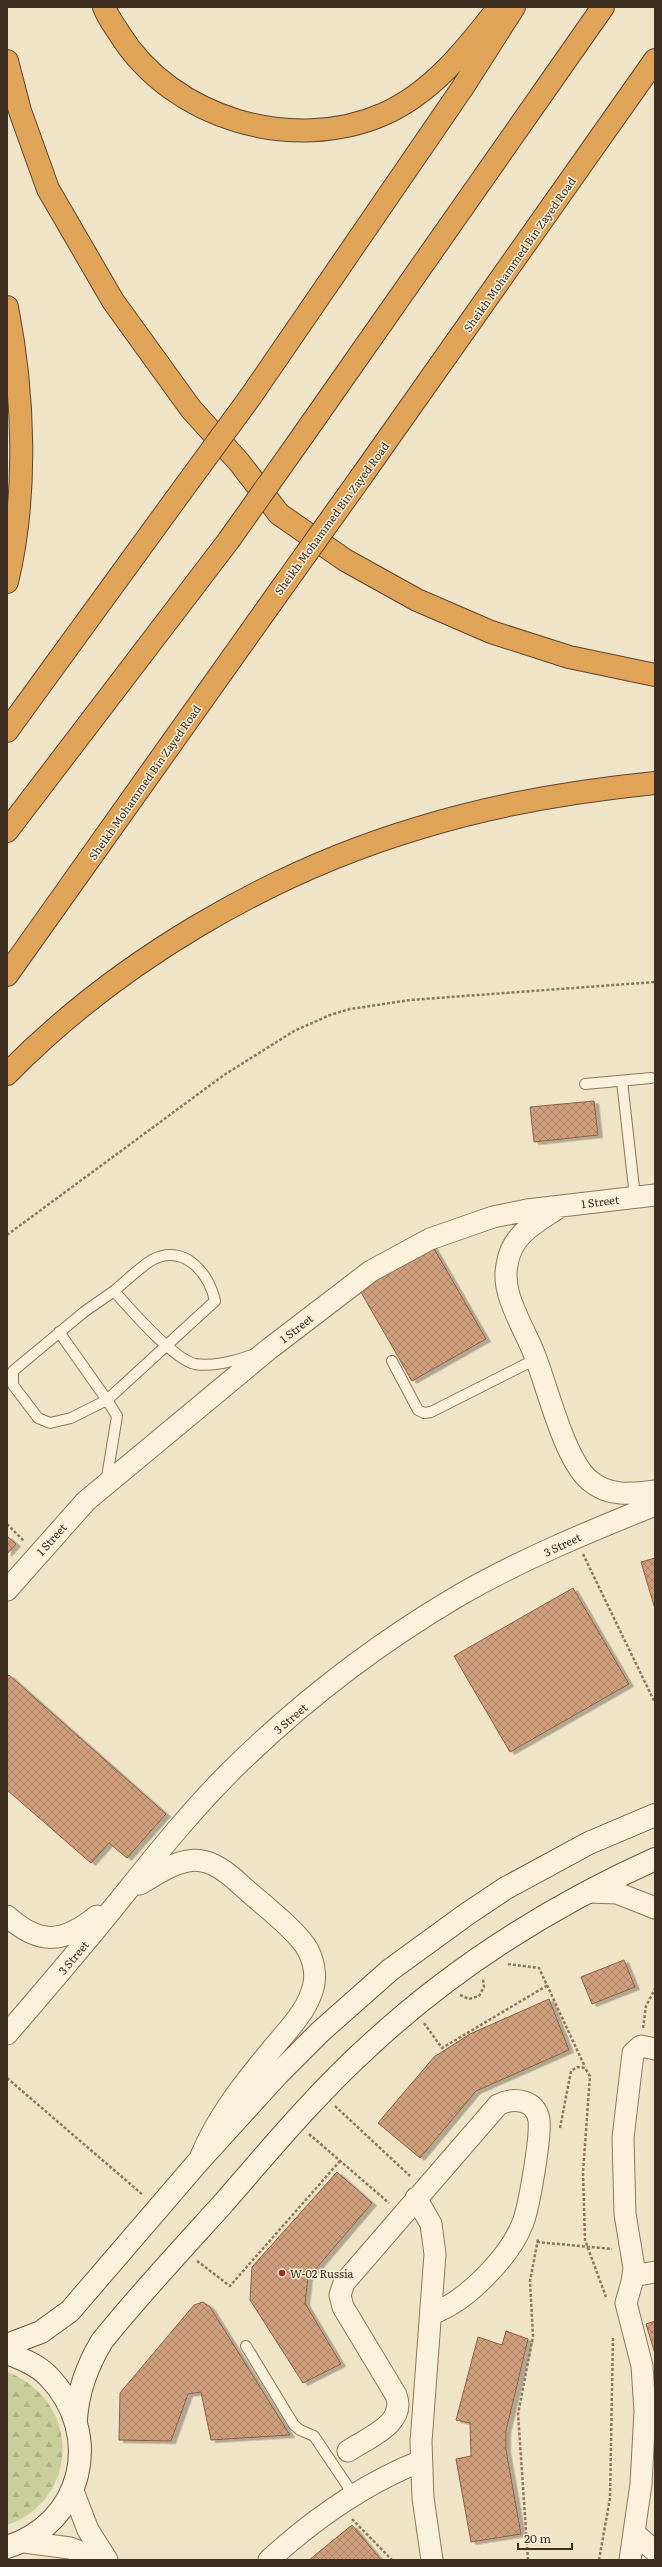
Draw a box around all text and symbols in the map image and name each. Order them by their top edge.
street label: Sheikh Mohammed Bin Zayed Road [459,173,579,335]
street label: Sheikh Mohammed Bin Zayed Road [270,438,392,598]
street label: Sheikh Mohammed Bin Zayed Road [84,701,204,863]
street label: 1 Street [580,1191,620,1211]
street label: 1 Street [276,1310,316,1346]
street label: 1 Street [32,1519,70,1559]
street label: 3 Street [541,1528,584,1560]
street label: 3 Street [270,1699,311,1737]
street label: 3 Street [54,1936,92,1977]
place label: W-02 Russia [290,2265,354,2281]
marker: W-02 Russia [277,2268,287,2278]
scale bar [518,2525,572,2551]
text: 20 m [524,2529,551,2547]

